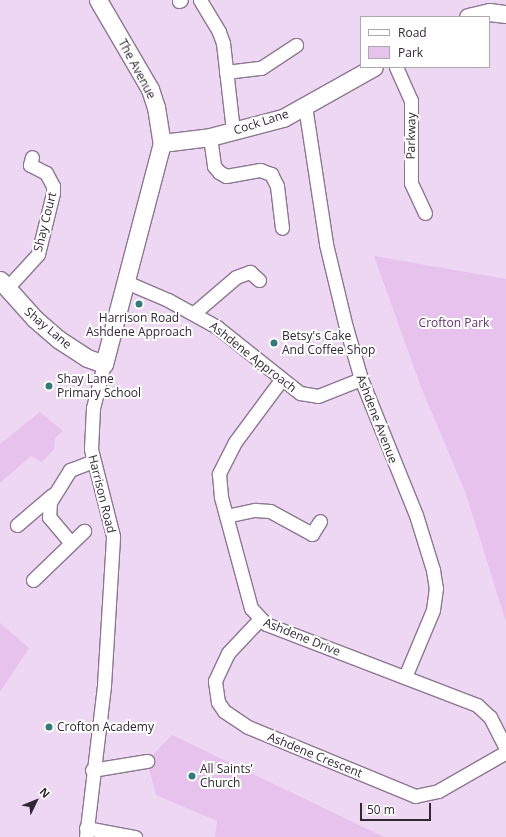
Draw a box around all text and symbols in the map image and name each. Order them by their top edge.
legend [360,16,490,68]
text: Road [398,24,427,41]
street label: The Avenue [115,37,159,101]
text: Park [398,44,423,61]
street label: Cock Lane [232,106,290,138]
street label: Parkway [403,112,419,160]
street label: Shay Court [31,191,59,253]
marker: Harrison Road Ashdene Approach [134,299,144,309]
street label: Shay Lane [22,304,74,352]
place label: Harrison Road Ashdene Approach [86,311,192,339]
park label: Crofton Park [419,316,489,330]
street label: Ashdene Approach [207,319,299,395]
place label: Betsy's Cake And Coffee Shop [282,329,375,357]
marker: Betsy's Cake And Coffee Shop [269,338,279,348]
place label: Shay Lane Primary School [57,372,141,400]
street label: Ashdene Avenue [353,373,401,465]
marker: Shay Lane Primary School [44,381,54,391]
street label: Harrison Road [85,453,119,535]
street label: Ashdene Drive [262,615,342,659]
place label: Crofton Academy [57,720,154,734]
marker: Crofton Academy [44,722,54,732]
street label: Ashdene Crescent [265,729,365,781]
place label: All Saints’ Church [200,762,252,790]
marker: All Saints’ Church [187,771,197,781]
north arrow [16,781,56,821]
text: N [37,784,54,801]
scale bar [362,795,433,821]
text: 50 m [367,801,395,818]

